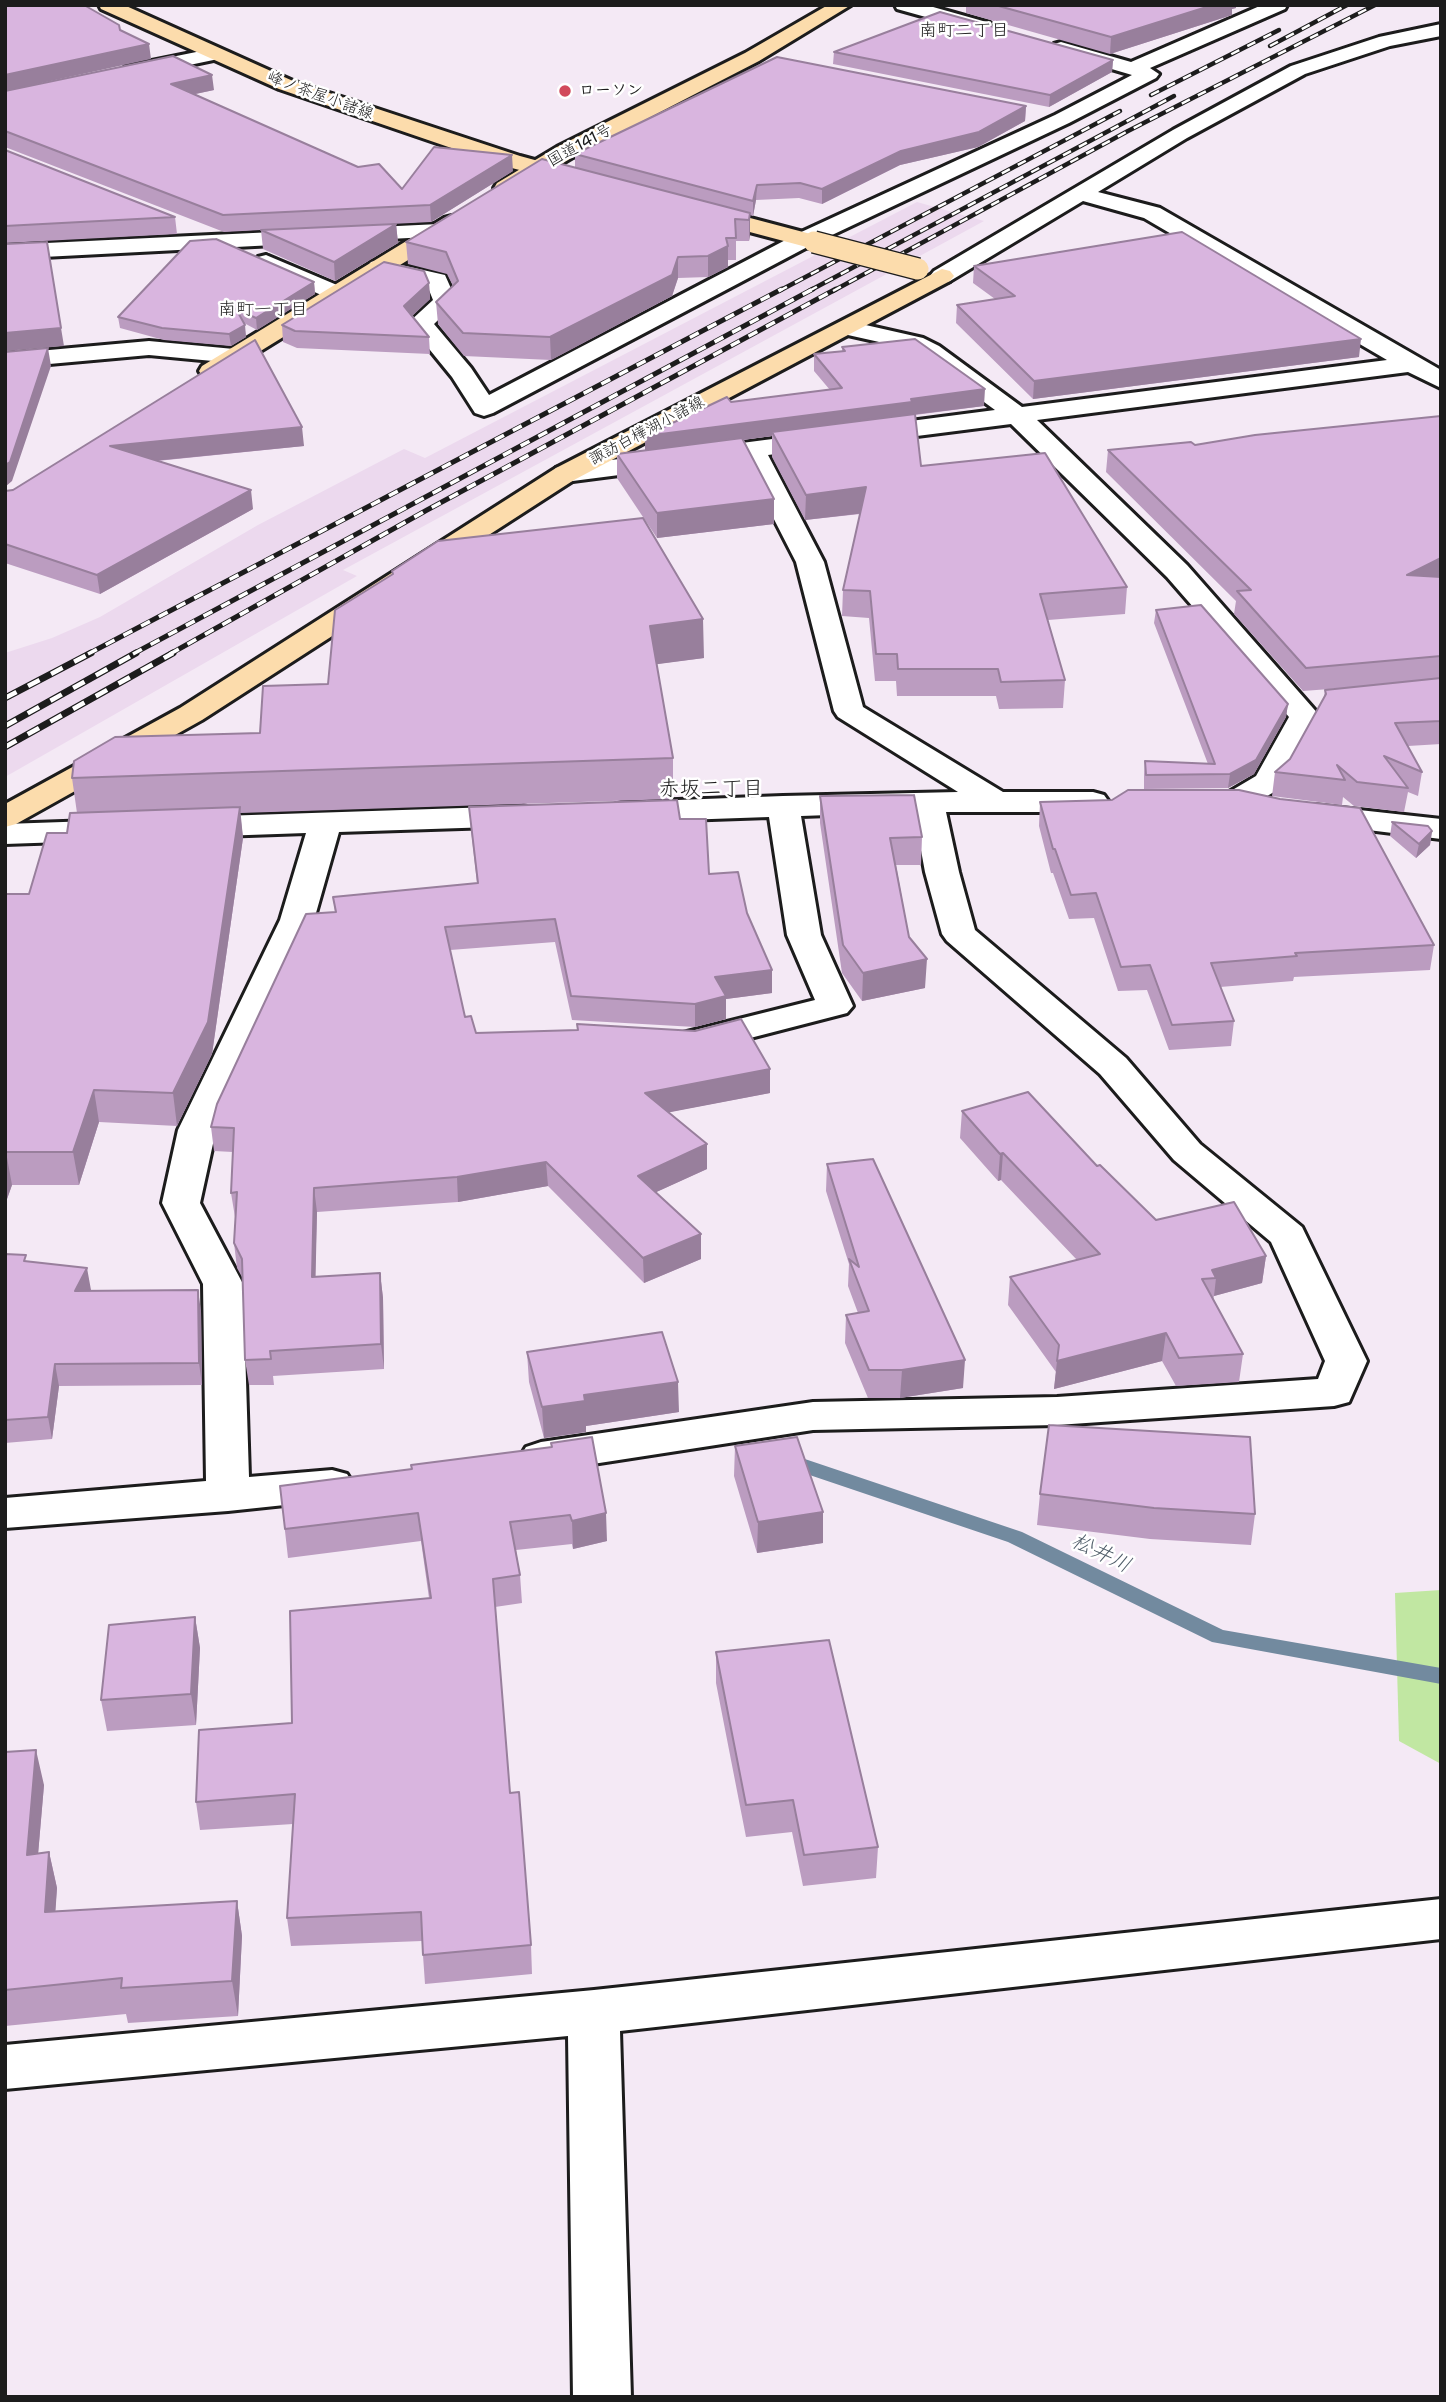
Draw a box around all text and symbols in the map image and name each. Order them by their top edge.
district label: 南町二丁目 [919,20,1009,42]
street label: 峰ノ茶屋小諸線 [264,68,376,124]
place label: ローソン [579,81,643,101]
marker: ローソン [557,83,573,99]
street label: 国道141号 [544,120,616,172]
district label: 南町一丁目 [218,299,308,321]
street label: 諏訪白樺湖小諸線 [586,392,708,470]
district label: 赤坂二丁目 [659,777,763,803]
water label: 松井川 [1067,1529,1135,1579]

